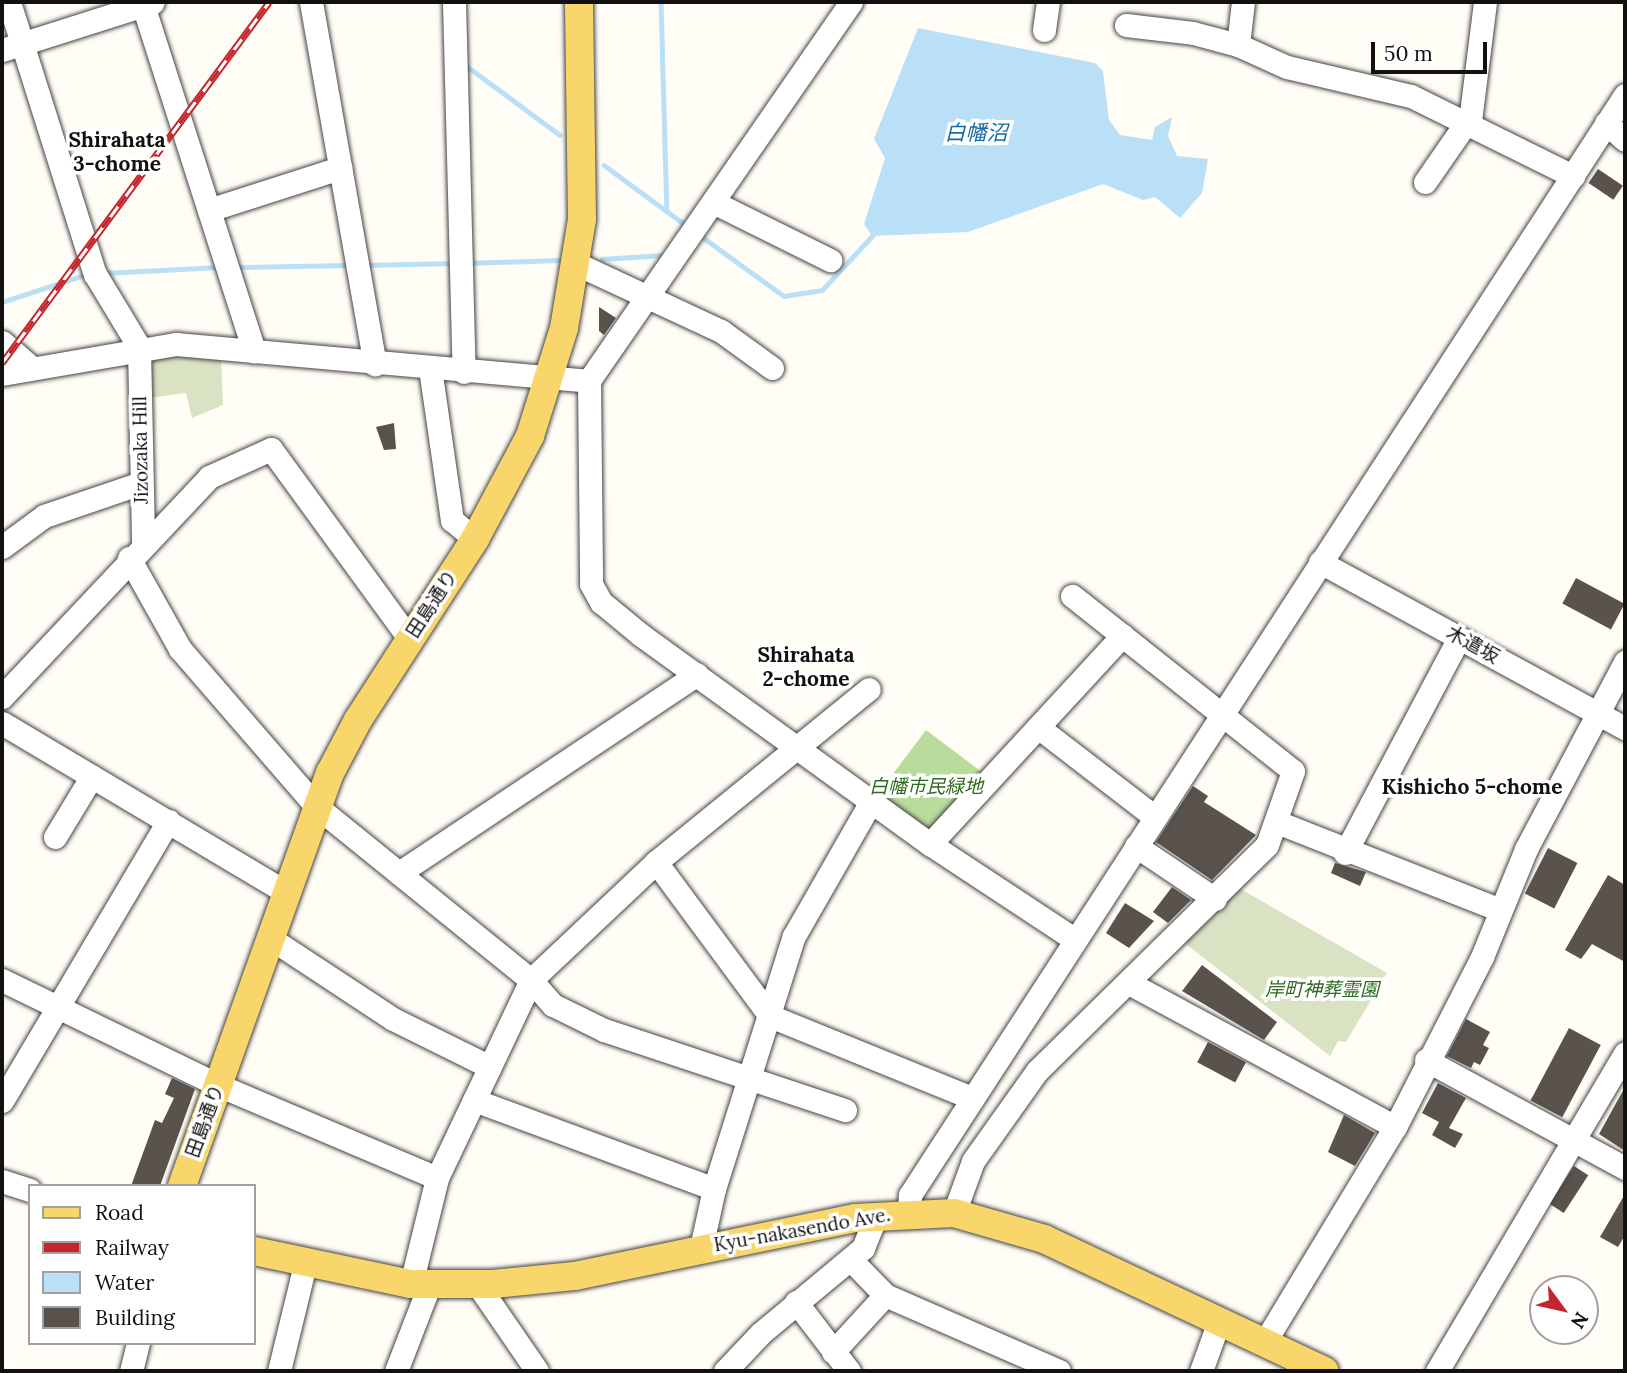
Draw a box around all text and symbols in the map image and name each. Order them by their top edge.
scale bar [1375,28,1490,72]
text: 50 m [1384,40,1433,67]
water label: 白幡沼 [945,120,1007,146]
district label: Shirahata 3-chome [69,127,165,177]
street label: Jizozaka Hill [129,396,153,504]
street label: 田島通り [402,566,462,642]
street label: 木遣坂 [1443,621,1503,669]
district label: Shirahata 2-chome [758,642,854,692]
district label: Kishicho 5-chome [1382,774,1562,800]
park label: 白幡市民緑地 [869,776,983,798]
park label: 岸町神葬霊園 [1265,979,1379,1001]
street label: 田島通り [181,1081,229,1161]
legend [28,1184,256,1345]
text: Road [95,1199,144,1226]
street label: Kyu-nakasendo Ave. [712,1203,892,1257]
text: Railway [95,1234,169,1261]
text: Water [95,1269,154,1296]
north arrow [1529,1275,1599,1345]
text: Building [95,1304,175,1331]
text: N [1566,1308,1594,1333]

